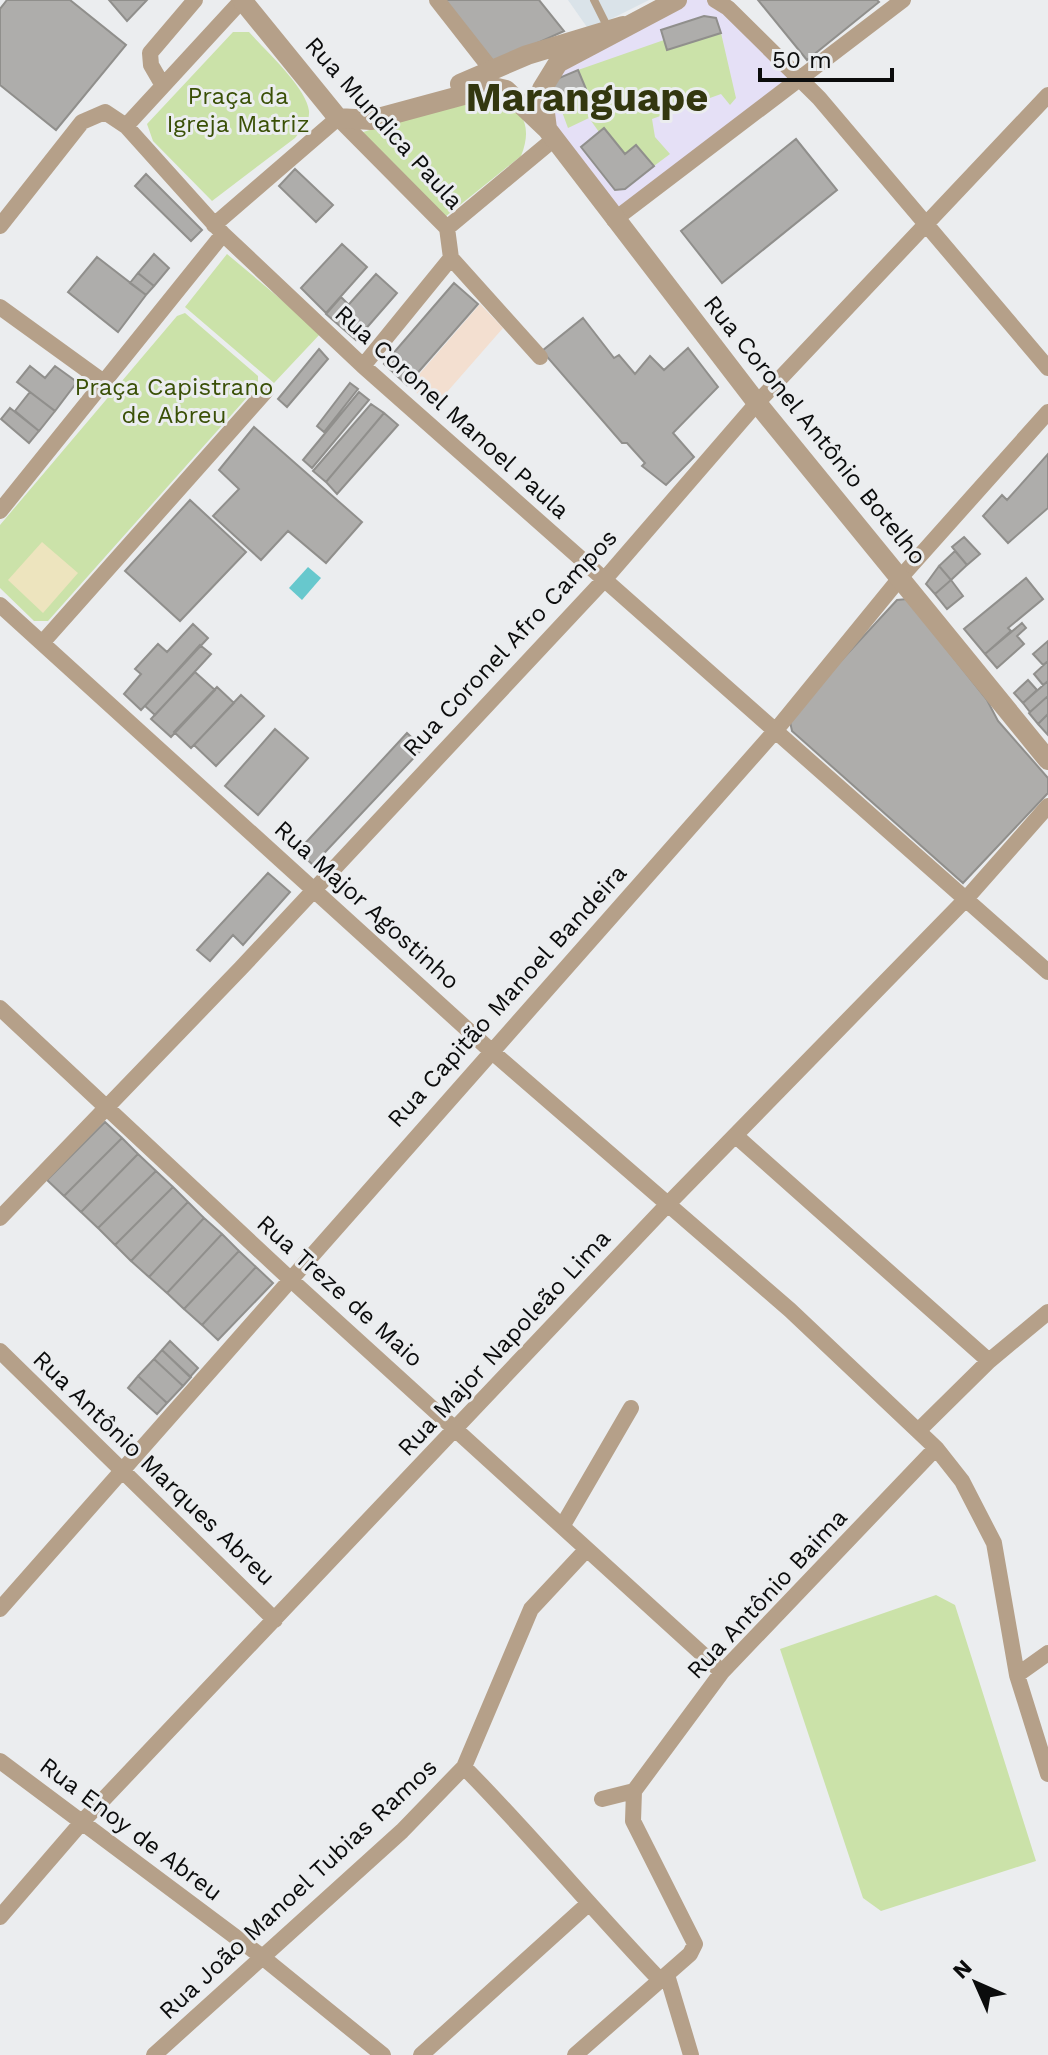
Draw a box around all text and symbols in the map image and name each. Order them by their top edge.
street label: Rua Mundica Paula [299,31,469,215]
scale bar [760,32,892,82]
text: 50 m [772,46,832,74]
district label: Maranguape [466,74,708,121]
park label: Praça da Igreja Matriz [167,82,309,138]
street label: Rua Coronel Antônio Botelho [698,290,932,570]
street label: Rua Coronel Manoel Paula [329,299,575,525]
park label: Praça Capistrano de Abreu [75,373,273,429]
street label: Rua Coronel Afro Campos [397,524,623,762]
street label: Rua Major Agostinho [269,815,465,995]
street label: Rua Capitão Manoel Bandeira [382,859,632,1133]
street label: Rua Treze de Maio [251,1209,429,1373]
street label: Rua Major Napoleão Lima [392,1224,616,1462]
street label: Rua Antônio Marques Abreu [27,1345,281,1591]
street label: Rua Antônio Baima [681,1503,853,1685]
street label: Rua Enoy de Abreu [34,1751,228,1907]
street label: Rua João Manoel Tubias Ramos [153,1753,443,2025]
north arrow [936,1943,1016,2023]
text: N [948,1955,977,1984]

